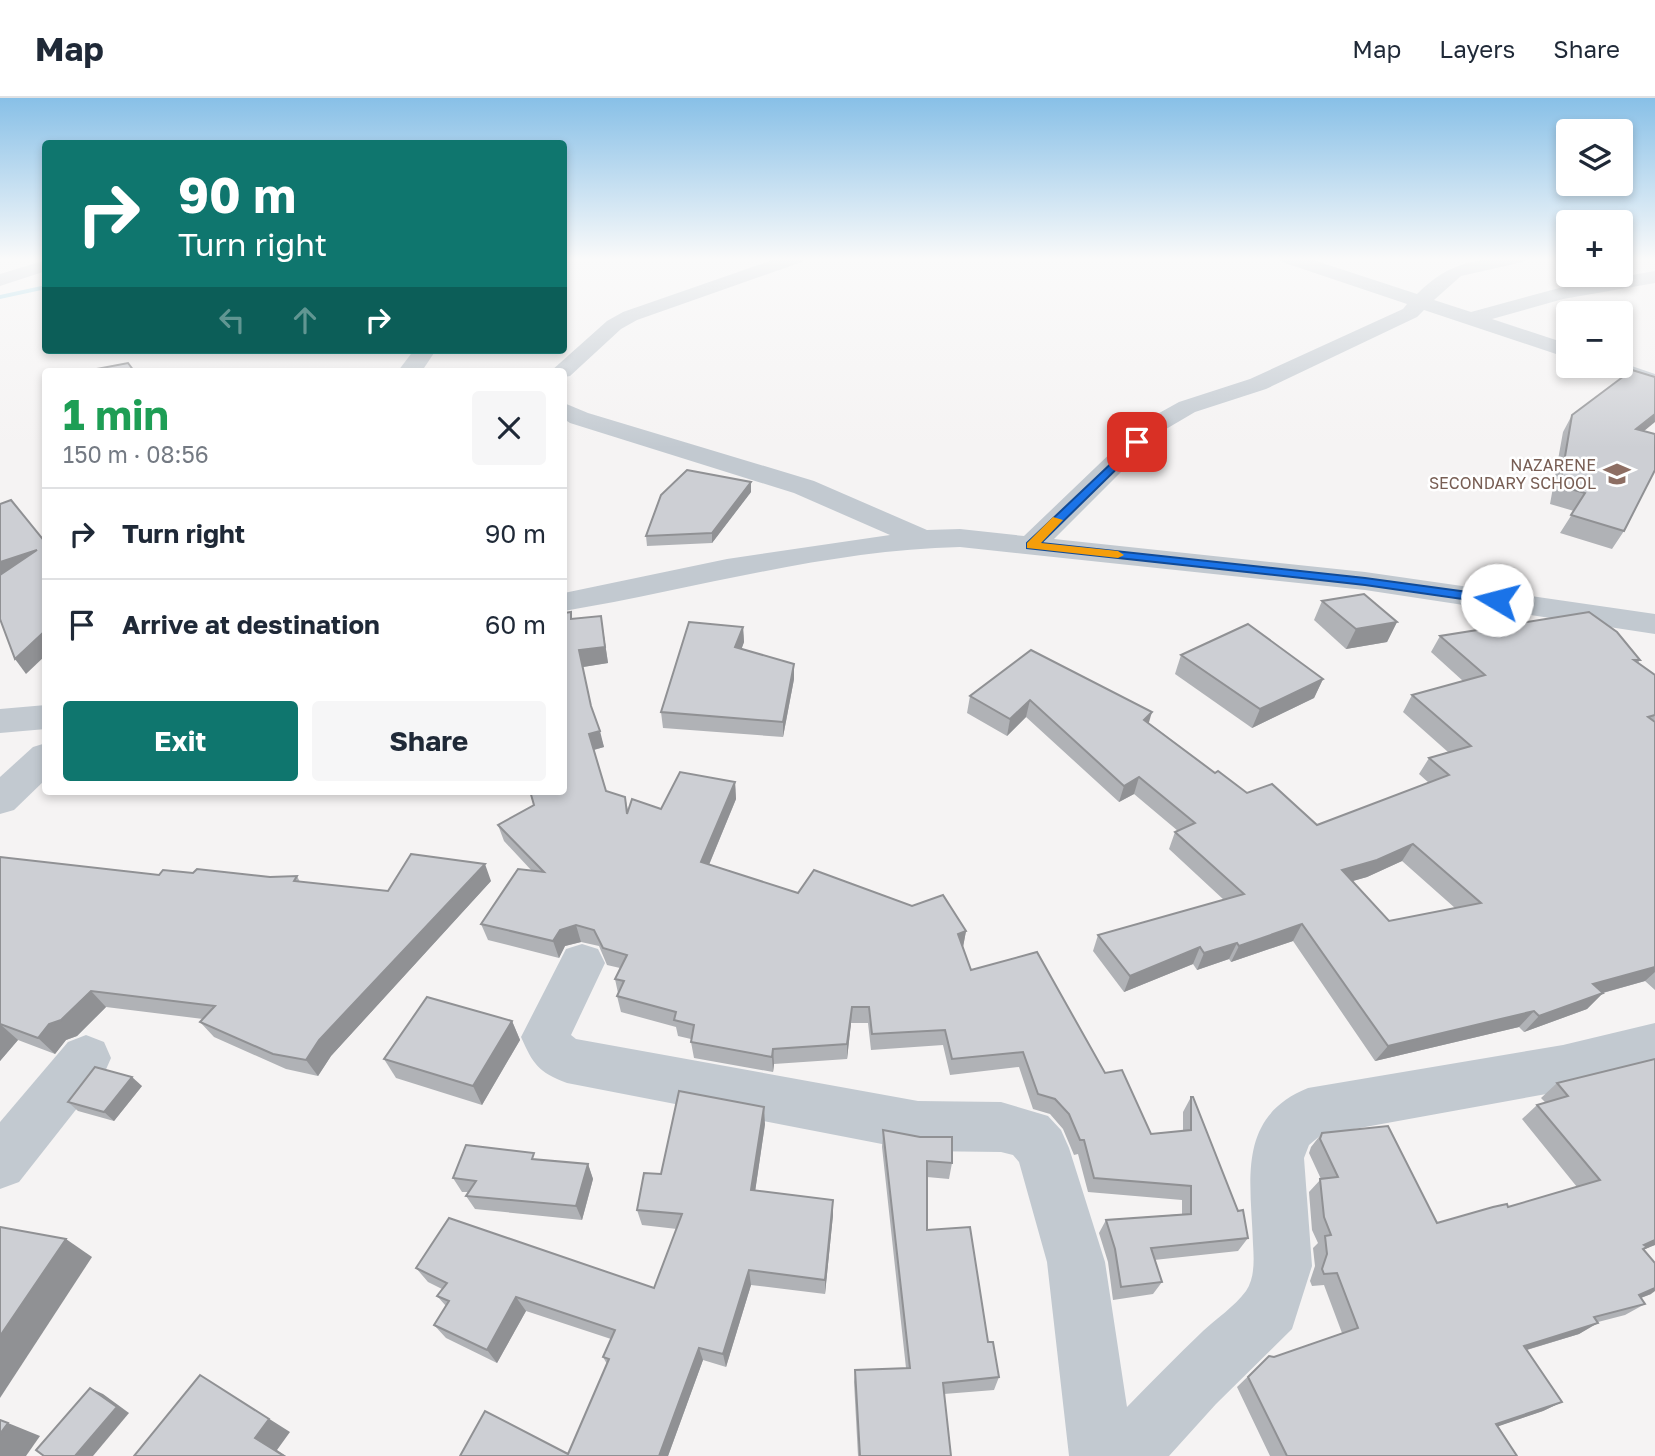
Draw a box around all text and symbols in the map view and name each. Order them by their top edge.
text: Map [35,29,104,68]
text: Map [1352,34,1401,63]
text: Layers [1439,34,1515,63]
text: Share [1553,34,1620,63]
map controls [1556,119,1633,378]
button: layers [1556,119,1633,196]
text: 90 m [178,165,296,224]
icon: right [63,168,154,259]
button: + [1556,210,1633,287]
text: Turn right [178,225,327,263]
icon: left [213,301,251,339]
icon: ahead [286,301,324,339]
icon: right [359,301,397,339]
button: − [1556,301,1633,378]
text: 1 min [63,389,169,439]
button: close [472,391,546,465]
pin [1107,412,1167,472]
icon: arrive [1118,423,1156,461]
text: 150 m · 08:56 [63,440,209,468]
place label: NAZARENE SECONDARY SCHOOL [1429,455,1596,493]
school or university icon: NAZARENE SECONDARY SCHOOL [1602,459,1632,489]
icon: right [63,515,101,553]
text: Turn right [122,518,245,549]
text: 90 m [485,518,546,549]
position arrow [1460,563,1534,637]
icon: arrive [63,606,101,644]
text: Arrive at destination [122,609,380,640]
text: 60 m [485,609,546,640]
button: Exit [63,701,298,781]
button: Share [312,701,546,781]

